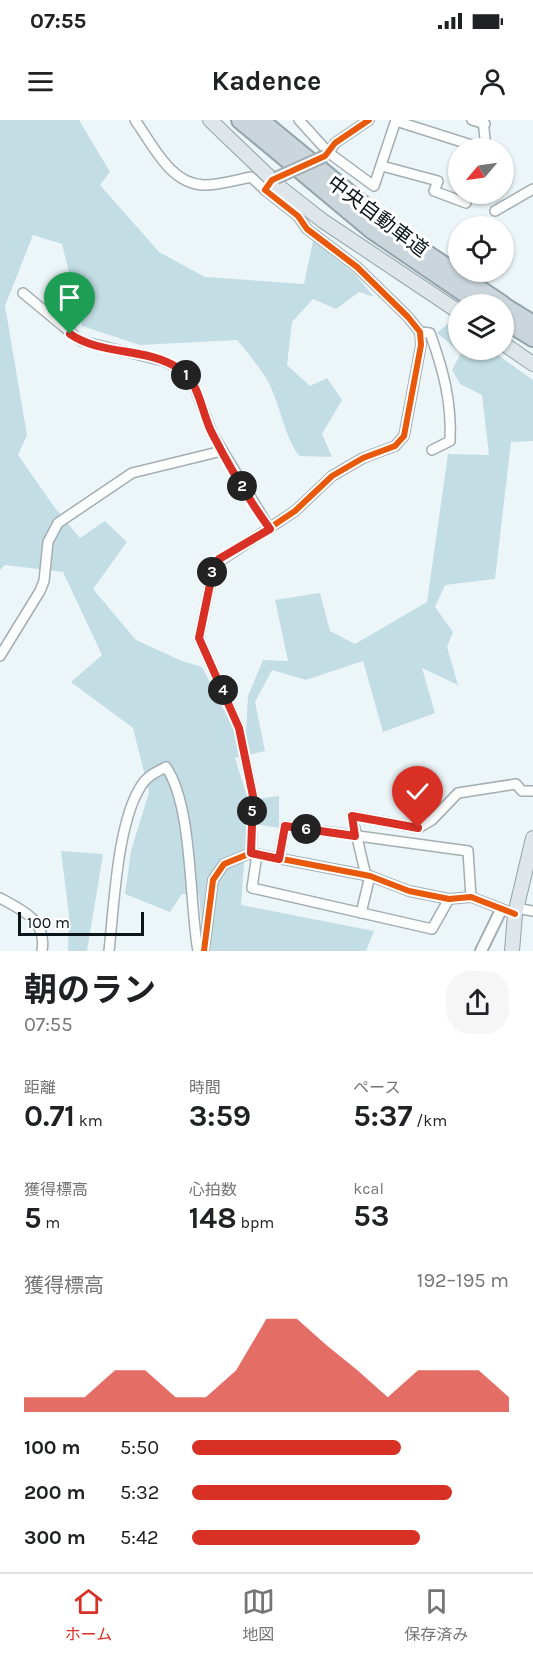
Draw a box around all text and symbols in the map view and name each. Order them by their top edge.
text: 07:55 [30,8,86,34]
icon: menu [24,65,57,98]
text: Kadence [212,65,321,97]
icon: person [476,65,509,98]
north arrow [448,138,514,204]
map controls [448,138,514,360]
street label: 中央自動車道 [323,171,433,262]
button: locate [448,216,514,282]
pin [44,272,95,334]
icon: arrive [53,281,86,314]
button: layers [448,294,514,360]
pin: 1 [171,360,201,390]
text: 1 [183,365,189,384]
pin: 2 [227,471,257,501]
text: 2 [237,476,247,495]
pin: 3 [197,557,227,587]
text: 3 [207,562,217,581]
pin: 4 [208,675,238,705]
text: 4 [218,680,228,699]
pin [392,766,443,828]
icon: check [401,775,434,808]
pin: 5 [237,796,267,826]
text: 5 [247,801,257,820]
pin: 6 [291,814,321,844]
text: 6 [301,819,311,838]
scale bar [18,909,144,936]
text: 100 m [27,913,70,932]
text: 朝のラン [24,971,156,1009]
button: share [446,971,509,1034]
text: 07:55 [24,1013,72,1036]
text: 距離 [24,1078,56,1097]
text: 時間 [189,1078,221,1097]
text: ペース [353,1078,401,1097]
text: 0.71 [24,1098,75,1134]
text: 3:59 [189,1098,251,1134]
text: 5:37 [353,1098,412,1134]
text: km [75,1111,103,1130]
text: /km [412,1111,447,1130]
text: kcal [353,1179,384,1198]
text: 獲得標高 [24,1180,88,1199]
text: 心拍数 [189,1180,237,1199]
text: 53 [353,1198,389,1234]
text: 5 [24,1200,41,1236]
text: 148 [189,1200,237,1236]
text: m [41,1213,60,1232]
text: bpm [237,1213,274,1232]
text: 192–195 m [417,1269,509,1292]
text: 獲得標高 [24,1274,104,1297]
text: 100 m [24,1436,80,1459]
text: 5:50 [120,1436,159,1459]
text: 200 m [24,1481,85,1504]
text: 5:32 [120,1481,159,1504]
text: 300 m [24,1526,86,1549]
text: 5:42 [120,1526,159,1549]
tab: ホーム [65,1585,112,1645]
tab: 地図 [242,1585,275,1645]
tab: 保存済み [404,1585,468,1645]

